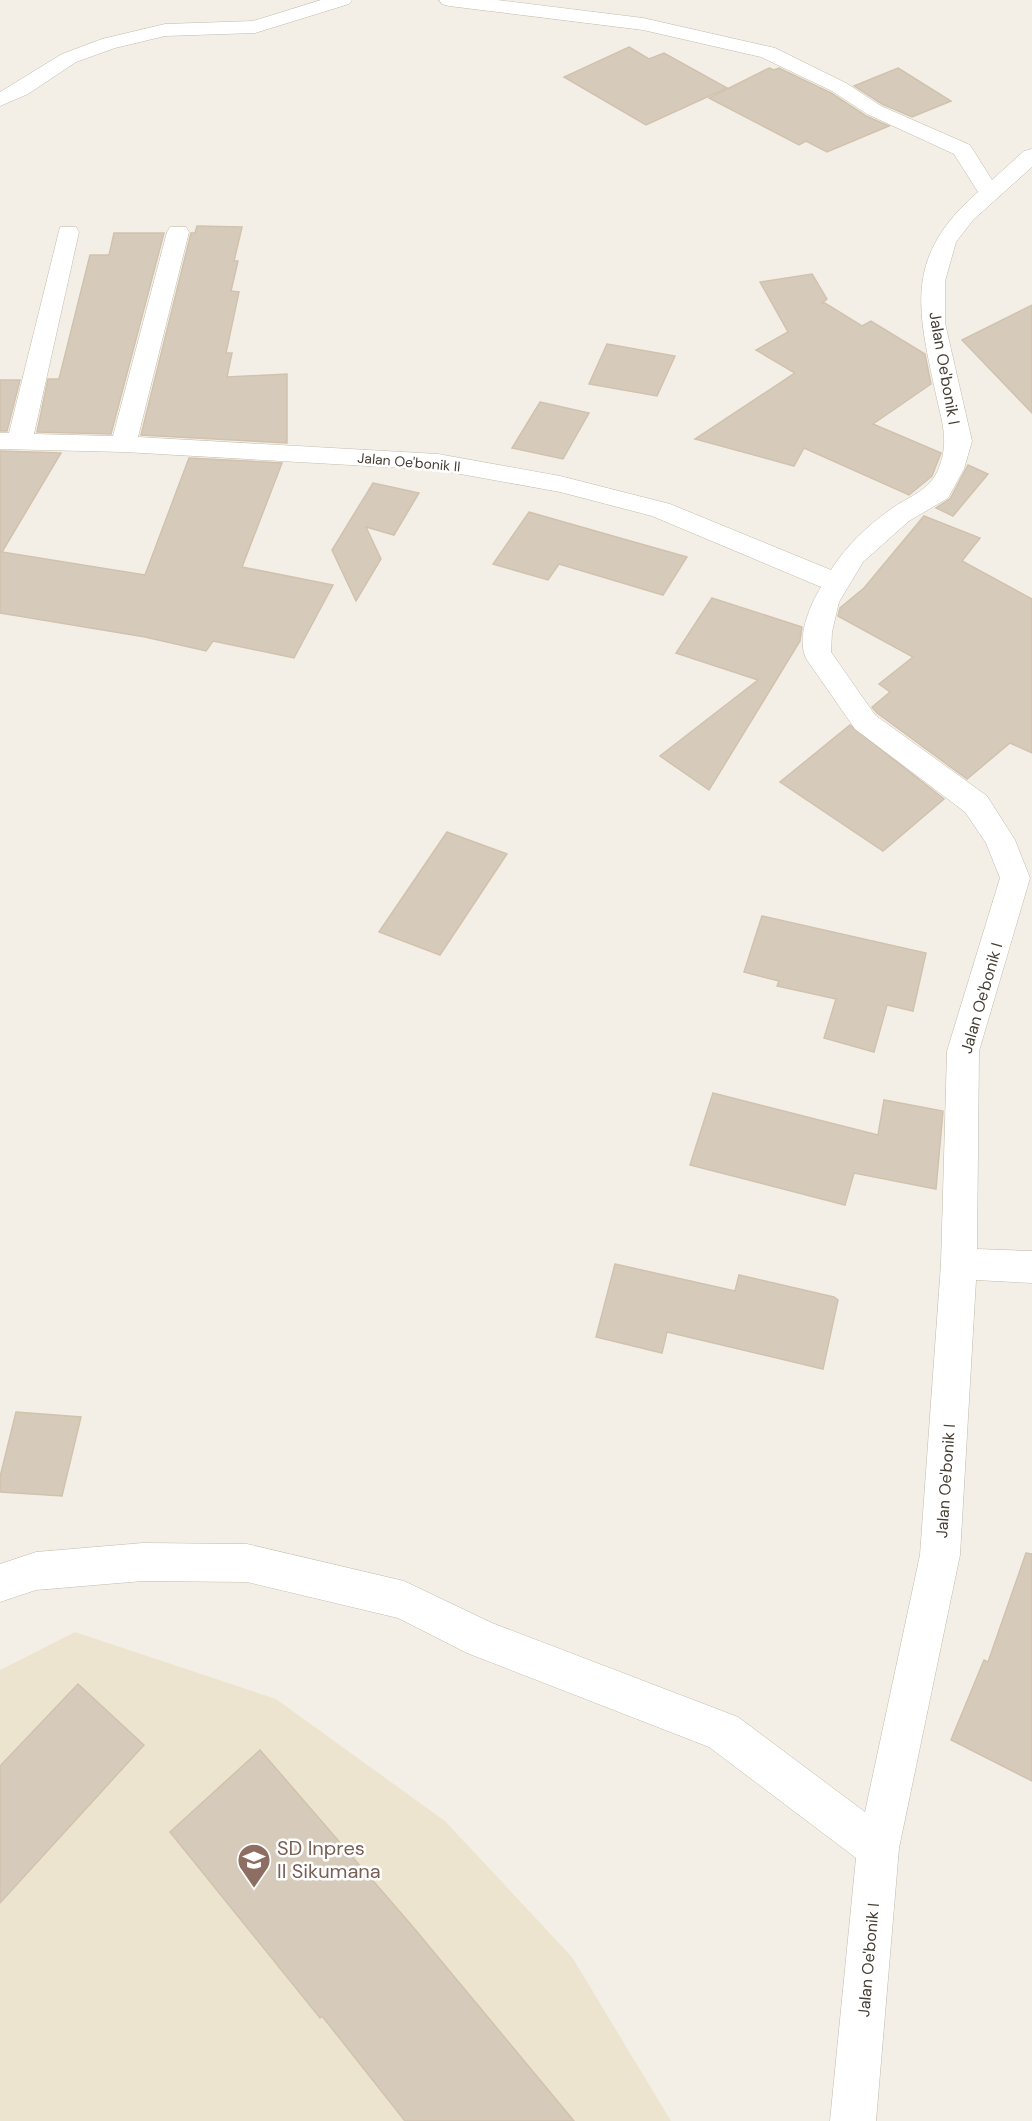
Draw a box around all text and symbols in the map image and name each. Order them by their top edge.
street label: Jalan Oe'bonik I [924,310,965,426]
street label: Jalan Oe'bonik II [357,449,461,475]
street label: Jalan Oe'bonik I [956,940,1007,1056]
street label: Jalan Oe'bonik I [931,1423,960,1539]
place label: SD Inpres II Sikumana [277,1835,381,1884]
school or university icon: SD Inpres II Sikumana [236,1842,272,1889]
street label: Jalan Oe'bonik I [853,1902,884,2018]

